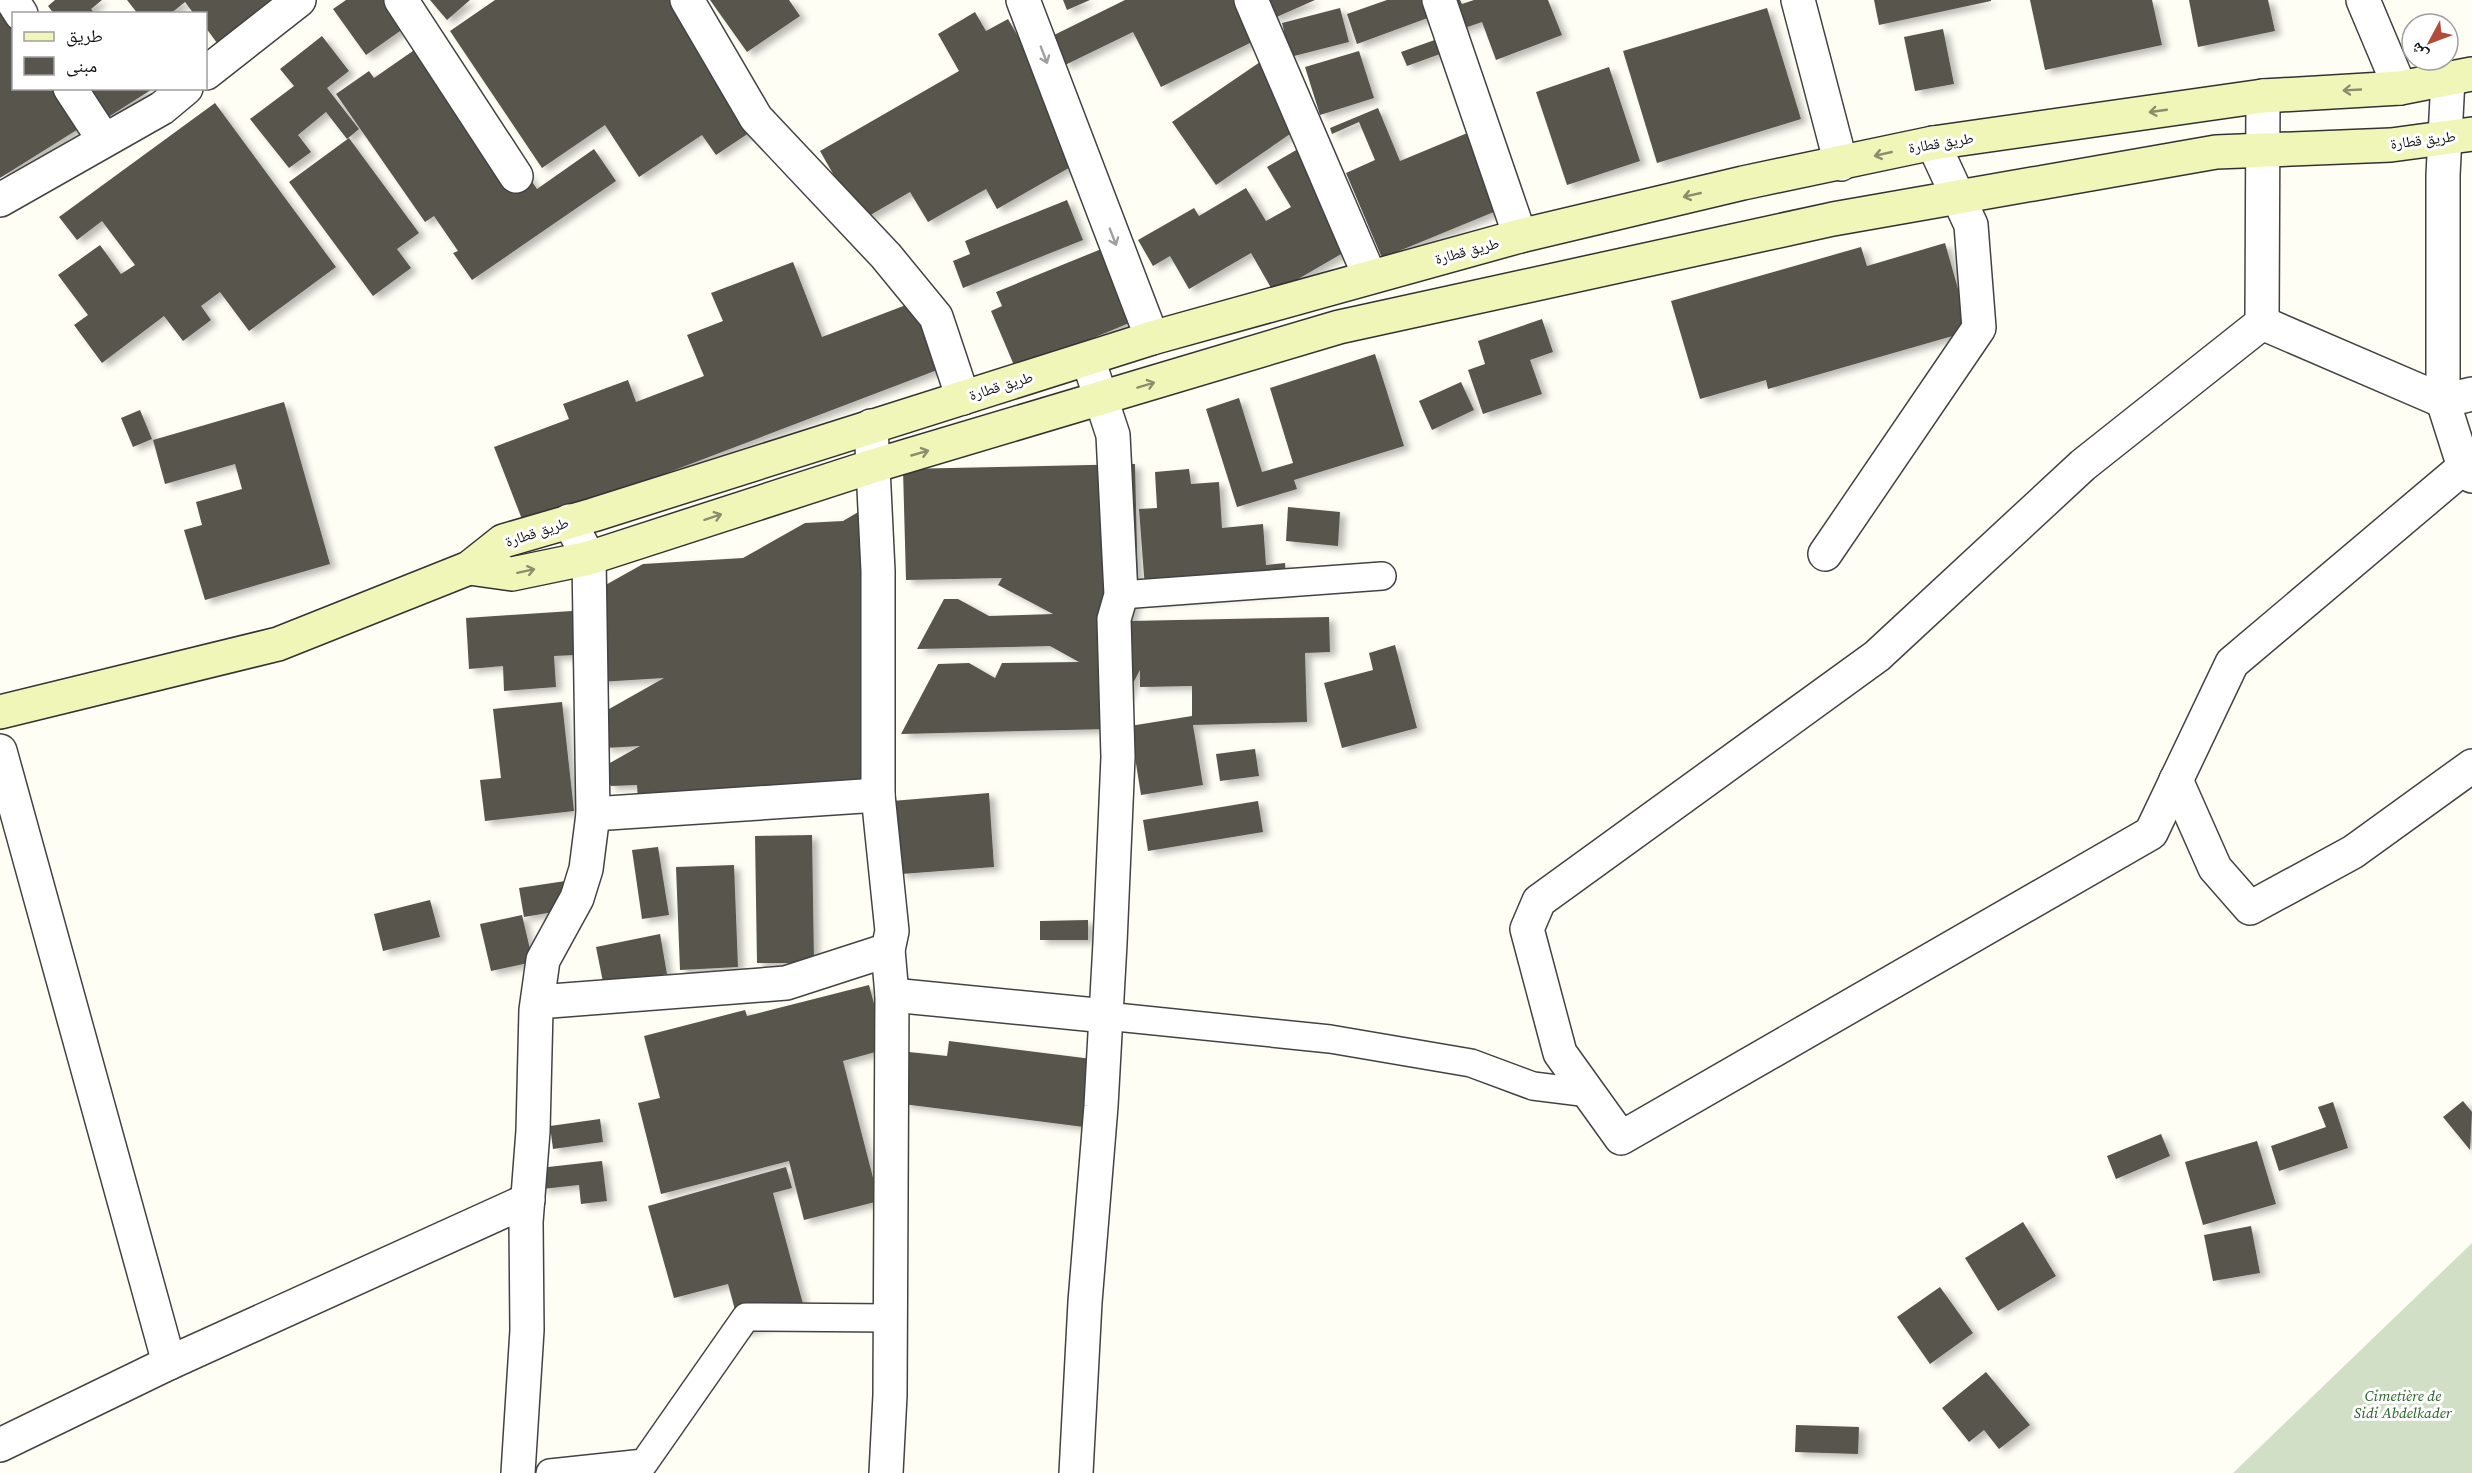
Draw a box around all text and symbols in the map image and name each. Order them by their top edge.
legend [12,12,207,90]
north arrow [2400,12,2460,72]
text: طريق [66,23,103,48]
text: ش [2405,38,2433,65]
one-way arrow [1039,45,1050,63]
text: مبنى [66,53,97,78]
one-way arrow [2342,84,2362,95]
one-way arrow [2149,106,2169,117]
street label: طريق قطارة [2389,125,2457,154]
street label: طريق قطارة [1907,127,1975,158]
one-way arrow [1873,149,1893,160]
one-way arrow [1683,190,1702,202]
one-way arrow [1108,227,1119,246]
street label: طريق قطارة [1432,232,1501,269]
street label: طريق قطارة [966,366,1035,405]
one-way arrow [1137,379,1156,390]
one-way arrow [910,447,929,458]
street label: طريق قطارة [502,511,571,552]
one-way arrow [703,511,722,522]
one-way arrow [516,565,535,576]
park label: Cimetière de Sidi Abdelkader [2354,1385,2453,1423]

